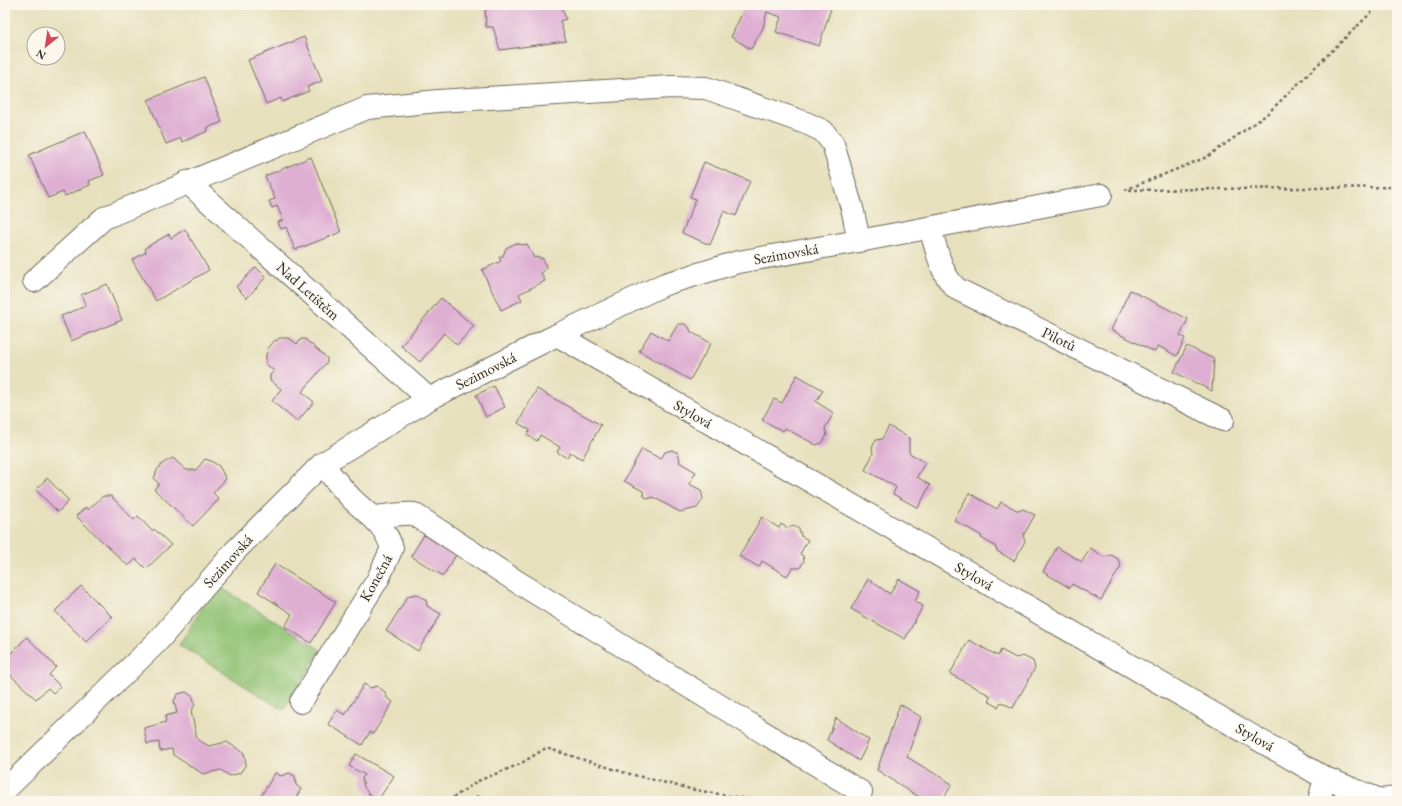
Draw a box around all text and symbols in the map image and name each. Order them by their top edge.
north arrow [26,26,66,66]
text: N [34,46,48,63]
street label: Sezimovská [752,238,820,269]
street label: Nad Letištěm [273,257,344,324]
street label: Pilotů [1039,322,1079,355]
street label: Sezimovská [452,347,519,394]
street label: Stylová [671,395,716,432]
street label: Sezimovská [199,530,257,591]
street label: Konečná [355,551,396,605]
street label: Stylová [952,557,997,594]
street label: Stylová [1233,718,1278,755]

